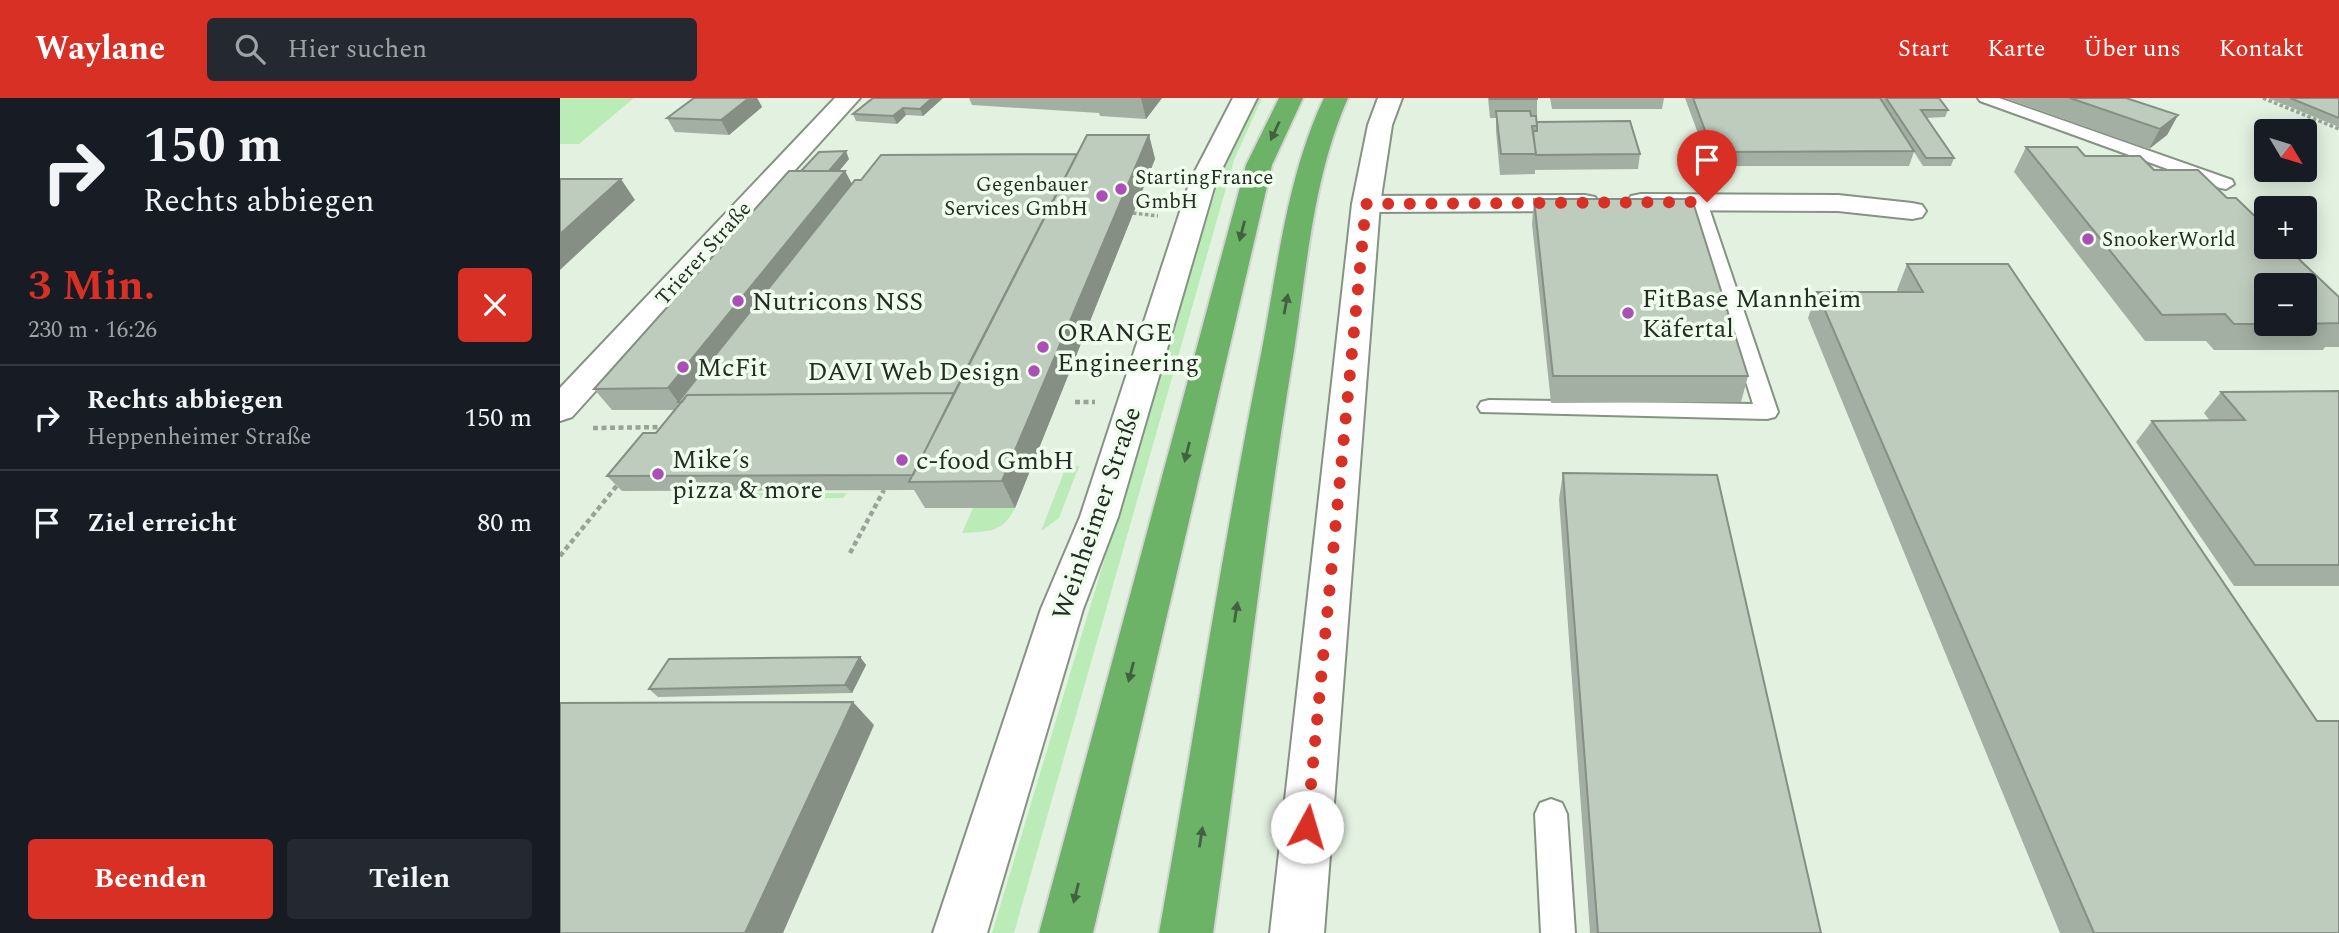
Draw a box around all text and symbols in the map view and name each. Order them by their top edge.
search box [207,18,697,81]
text: Waylane [35,24,165,74]
text: Hier suchen [287,29,427,69]
icon: search [231,30,269,68]
text: Start [1898,31,1949,67]
text: Karte [1987,31,2045,67]
text: Über uns [2083,31,2181,67]
text: Kontakt [2219,31,2304,67]
text: 150 m [143,109,282,184]
north arrow [2254,119,2317,182]
map controls [2254,119,2317,336]
one-way arrow [1269,121,1281,141]
icon: right [28,126,119,217]
pin [1677,130,1737,202]
icon: arrive [1688,141,1726,179]
place label: StartingFrance GmbH [1135,162,1274,218]
place label: Gegenbauer Services GmbH [944,169,1088,225]
text: Rechts abbiegen [143,177,375,226]
marker: StartingFrance GmbH [1113,181,1129,197]
marker: Gegenbauer Services GmbH [1094,188,1110,204]
street label: Trierer Straße [648,194,760,313]
button: + [2254,196,2317,259]
one-way arrow [1236,220,1247,242]
place label: SnookerWorld [2102,224,2236,256]
marker: SnookerWorld [2080,231,2096,247]
text: 3 Min. [28,255,155,318]
button: close [458,268,532,342]
button: − [2254,273,2317,336]
place label: FitBase Mannheim Käfertal [1642,279,1861,349]
place label: Nutricons NSS [752,282,923,322]
one-way arrow [1281,292,1292,314]
marker: Nutricons NSS [730,293,746,309]
marker: FitBase Mannheim Käfertal [1620,305,1636,321]
text: 230 m · 16:26 [28,313,157,348]
place label: ORANGE Engineering [1057,313,1199,383]
marker: ORANGE Engineering [1035,339,1051,355]
place label: McFit [697,348,767,388]
place label: DAVI Web Design [808,352,1020,392]
marker: McFit [675,359,691,375]
marker: DAVI Web Design [1026,363,1042,379]
text: Rechts abbiegen [87,380,283,420]
text: 150 m [464,398,532,438]
icon: right [28,399,66,437]
street label: Weinheimer Straße [1042,401,1152,626]
text: Heppenheimer Straße [87,420,311,455]
place label: Mike´s pizza & more [672,440,823,510]
place label: c-food GmbH [916,441,1074,481]
one-way arrow [1181,441,1192,463]
marker: c-food GmbH [894,452,910,468]
marker: Mike´s pizza & more [650,466,666,482]
text: Ziel erreicht [87,503,237,543]
text: 80 m [477,503,532,543]
icon: arrive [28,504,66,542]
one-way arrow [1231,601,1242,623]
one-way arrow [1125,662,1136,684]
position arrow [1270,790,1344,864]
one-way arrow [1196,826,1207,848]
button: Beenden [28,839,273,919]
button: Teilen [287,839,532,919]
one-way arrow [1070,882,1081,904]

